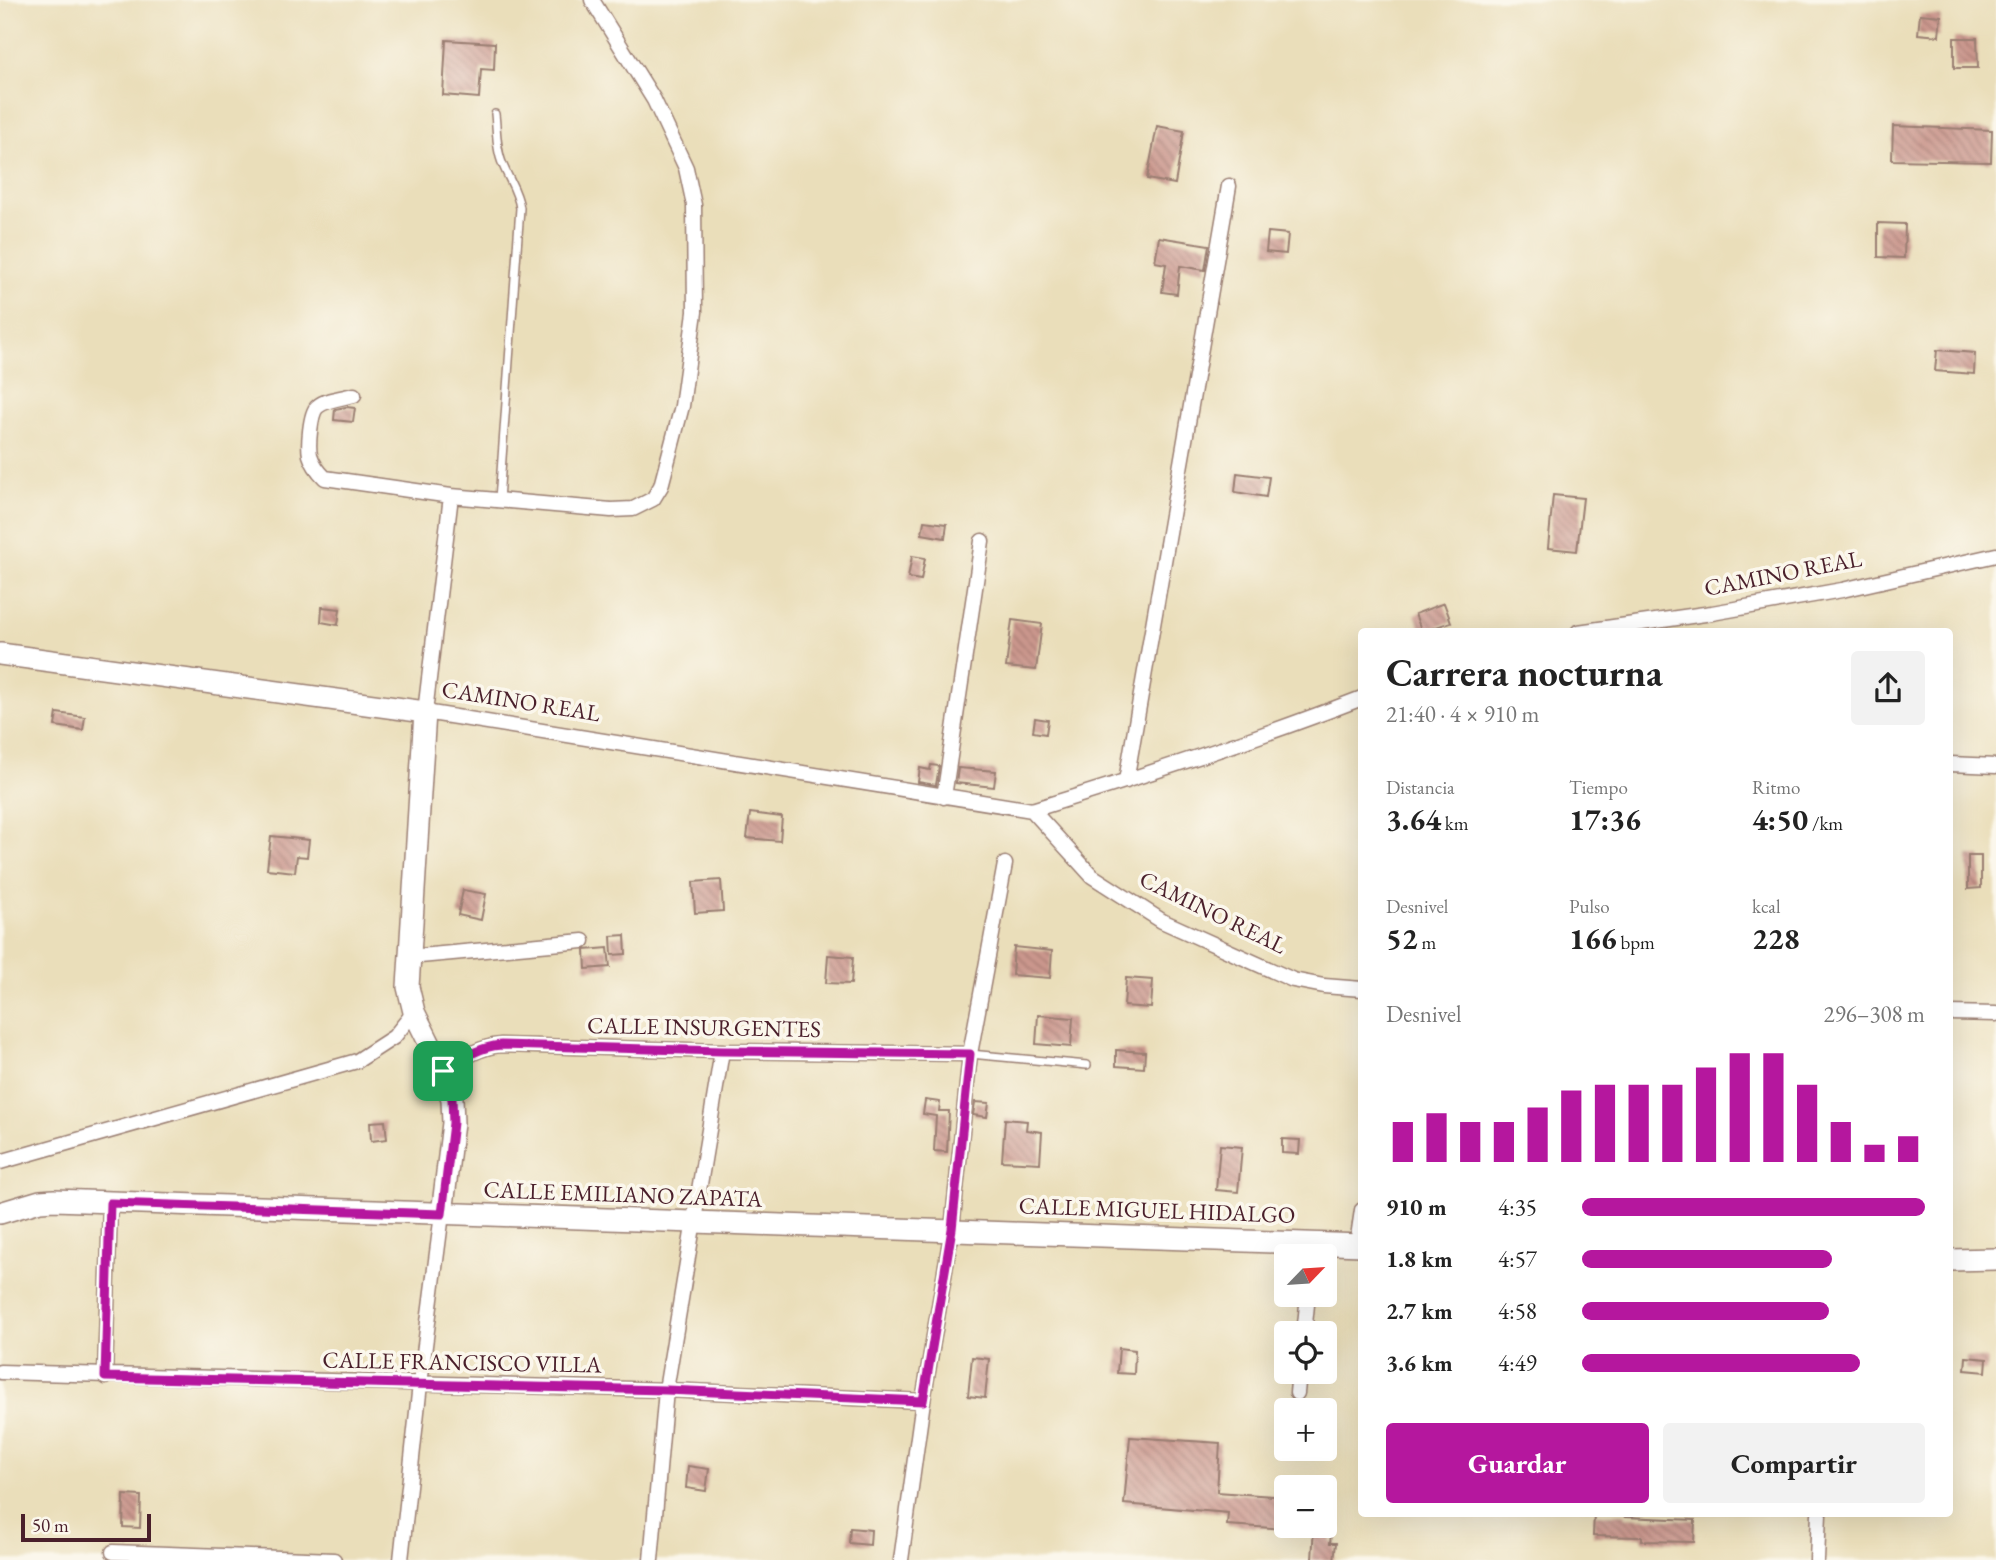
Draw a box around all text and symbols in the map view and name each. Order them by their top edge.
street label: CAMINO REAL [1702,543,1865,603]
text: Carrera nocturna [1386,648,1663,697]
button: share [1851,651,1925,725]
street label: CAMINO REAL [440,674,603,728]
text: 21:40 · 4 × 910 m [1386,699,1539,729]
text: Distancia [1386,775,1455,800]
text: Tiempo [1569,775,1628,800]
text: Ritmo [1752,775,1800,800]
text: 3.64 [1386,800,1441,839]
text: 17:36 [1569,800,1641,839]
text: 4:50 [1752,800,1808,839]
text: km [1441,811,1469,836]
text: /km [1808,811,1843,836]
street label: CAMINO REAL [1135,863,1292,961]
text: Desnivel [1386,894,1448,919]
text: Pulso [1569,894,1610,919]
text: kcal [1752,894,1781,919]
text: 52 [1386,919,1418,958]
text: 166 [1569,919,1617,958]
text: 228 [1752,919,1800,958]
text: m [1418,930,1436,955]
text: bpm [1617,930,1655,955]
text: Desnivel [1386,999,1462,1029]
text: 296–308 m [1824,999,1925,1029]
street label: CALLE INSURGENTES [587,1010,821,1044]
pin [413,1041,473,1101]
icon: arrive [424,1052,462,1090]
street label: CALLE EMILIANO ZAPATA [483,1174,764,1214]
street label: CALLE MIGUEL HIDALGO [1018,1190,1296,1230]
text: 910 m [1386,1192,1447,1222]
text: 4:35 [1498,1192,1537,1222]
north arrow [1274,1244,1337,1307]
map controls [1274,1244,1337,1538]
text: 1.8 km [1386,1244,1453,1274]
text: 4:57 [1498,1244,1537,1274]
text: 2.7 km [1386,1296,1453,1326]
text: 4:58 [1498,1296,1537,1326]
button: locate [1274,1321,1337,1384]
street label: CALLE FRANCISCO VILLA [322,1345,603,1379]
text: 3.6 km [1386,1348,1453,1378]
text: 4:49 [1498,1348,1537,1378]
button: + [1274,1398,1337,1461]
button: Guardar [1386,1423,1649,1503]
button: Compartir [1663,1423,1925,1503]
button: − [1274,1475,1337,1538]
scale bar [21,1511,150,1543]
text: 50 m [32,1513,69,1538]

